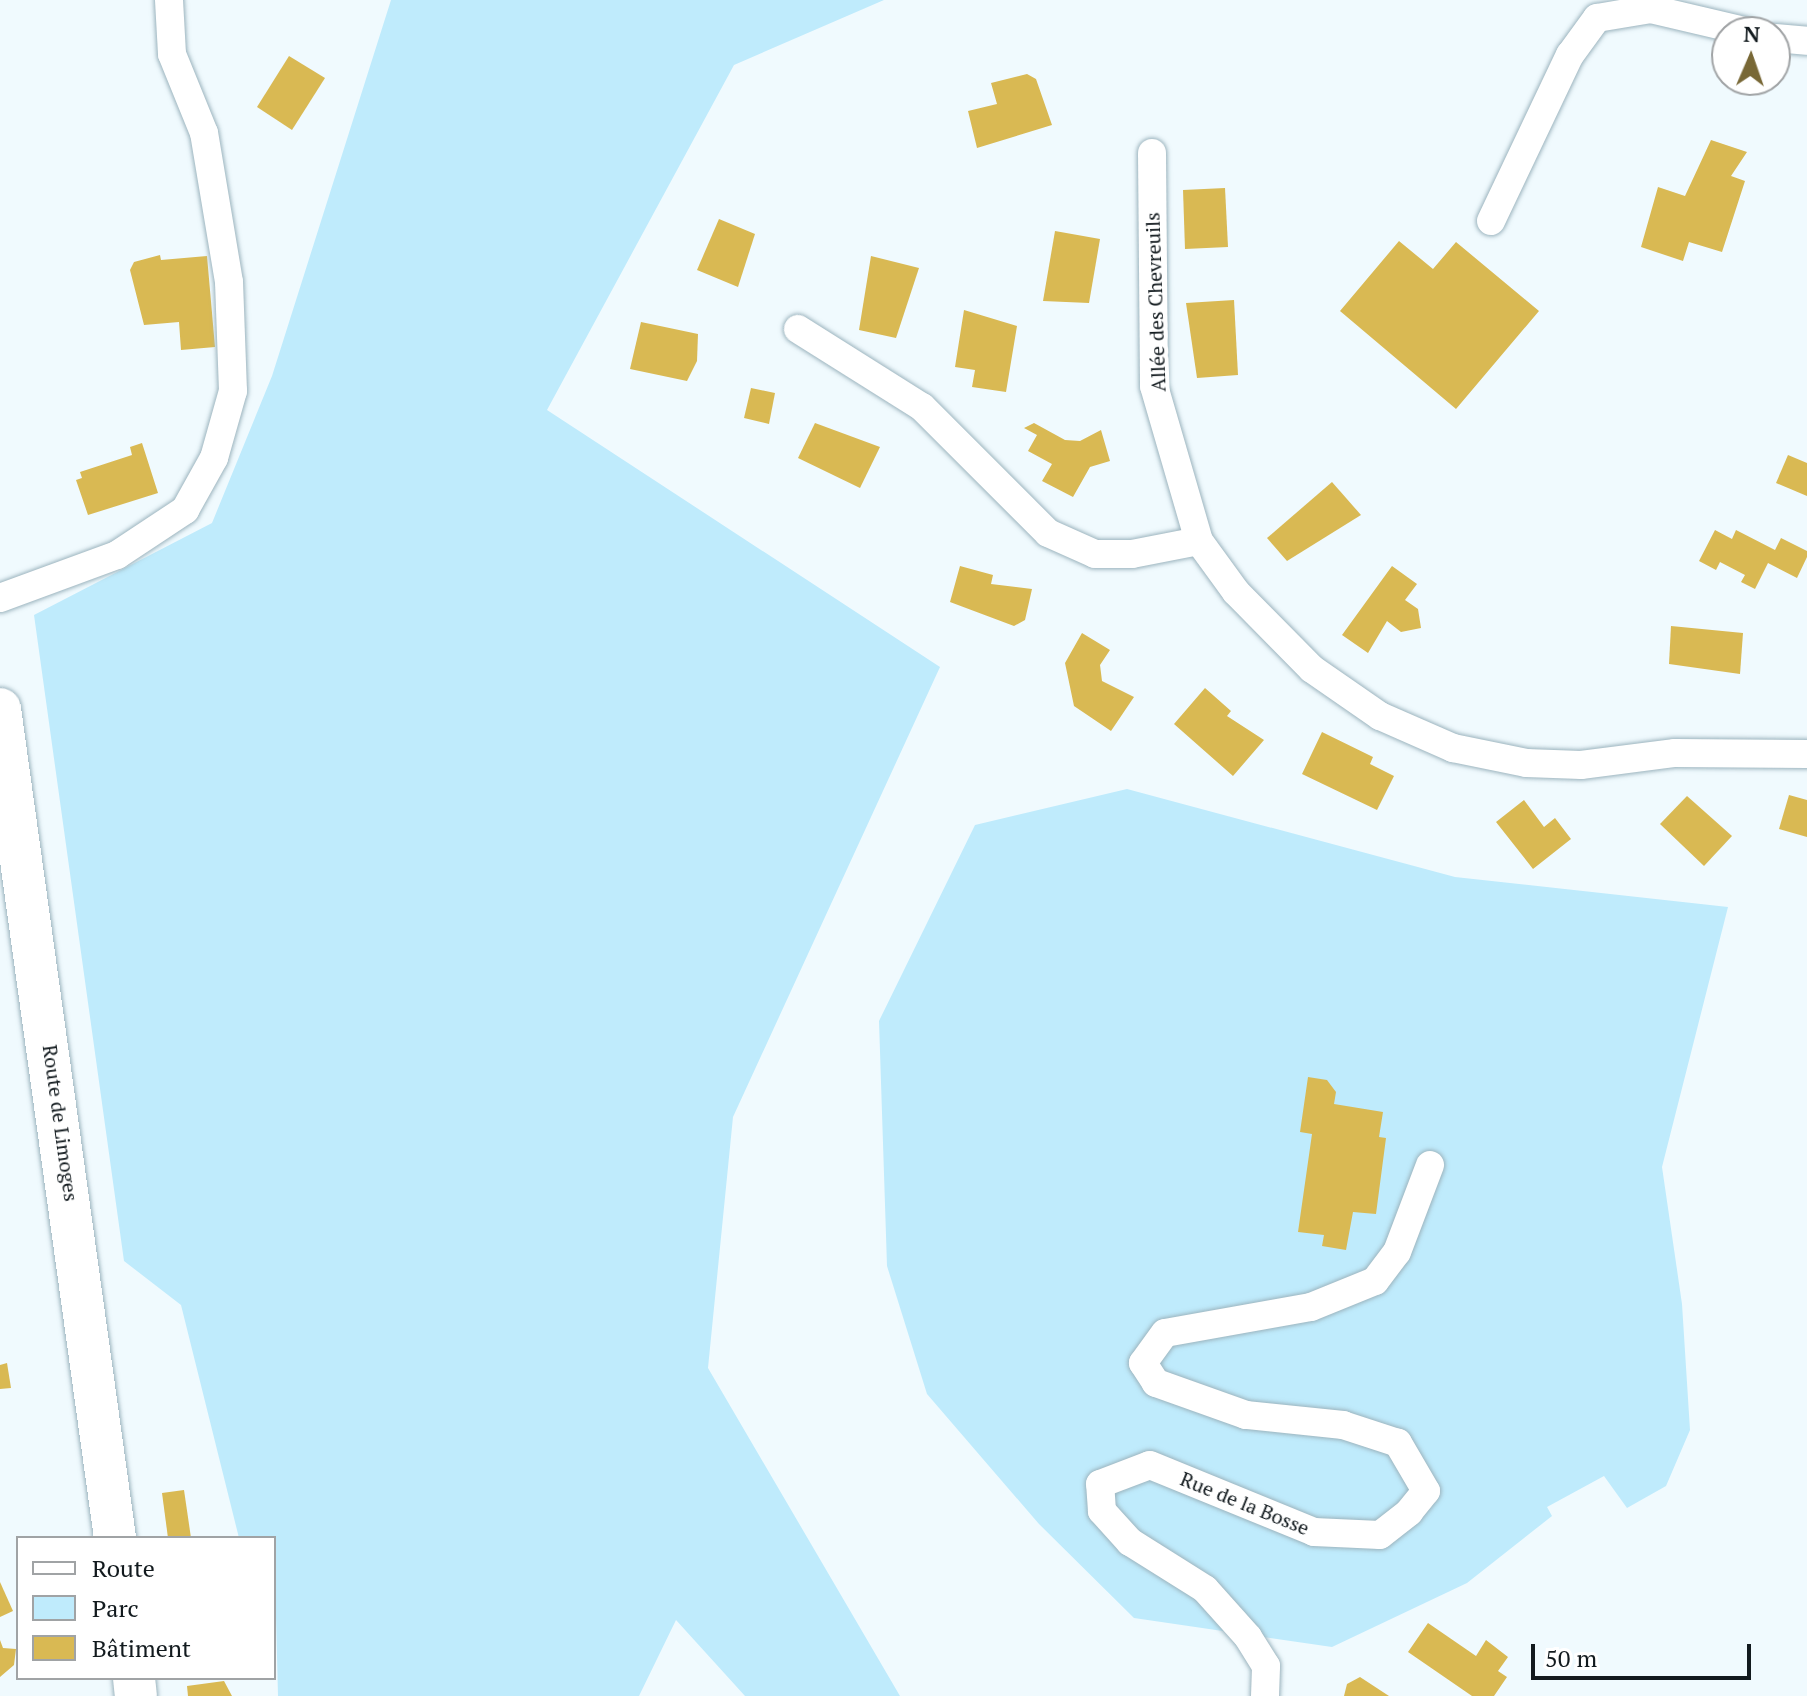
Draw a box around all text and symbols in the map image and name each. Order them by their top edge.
north arrow [1711,16,1791,96]
text: N [1743,19,1761,48]
street label: Allée des Chevreuils [1140,212,1170,392]
street label: Route de Limoges [38,1043,84,1203]
street label: Rue de la Bosse [1177,1466,1313,1540]
legend [16,1536,276,1680]
text: Route [92,1552,155,1584]
text: Parc [92,1592,139,1624]
scale bar [1535,1628,1755,1678]
text: Bâtiment [92,1632,191,1664]
text: 50 m [1545,1642,1597,1674]

